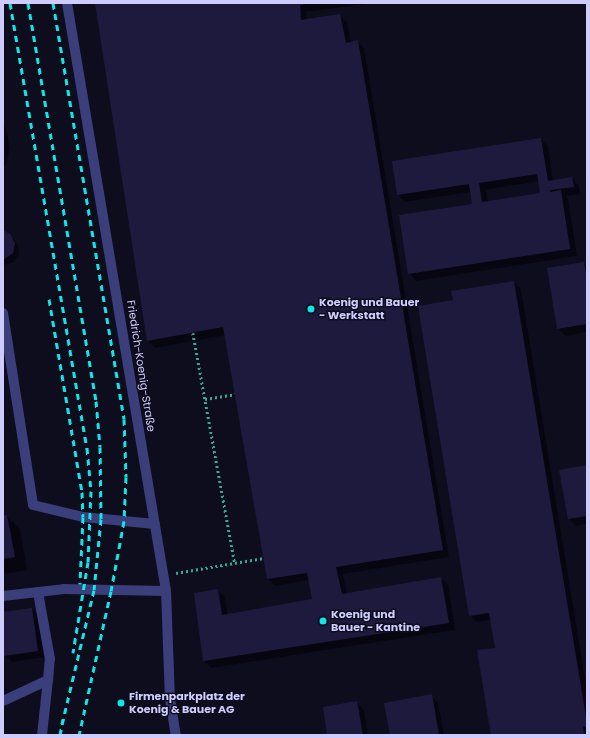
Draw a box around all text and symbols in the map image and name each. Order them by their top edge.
place label: Koenig und Bauer - Werkstatt [319,296,419,322]
street label: Friedrich-Koenig-Straße [124,299,158,433]
marker: Koenig und Bauer - Werkstatt [306,304,316,314]
place label: Koenig und Bauer - Kantine [331,608,420,634]
marker: Koenig und Bauer - Kantine [318,616,328,626]
place label: Firmenparkplatz der Koenig & Bauer AG [129,690,245,716]
marker: Firmenparkplatz der Koenig & Bauer AG [116,698,126,708]

